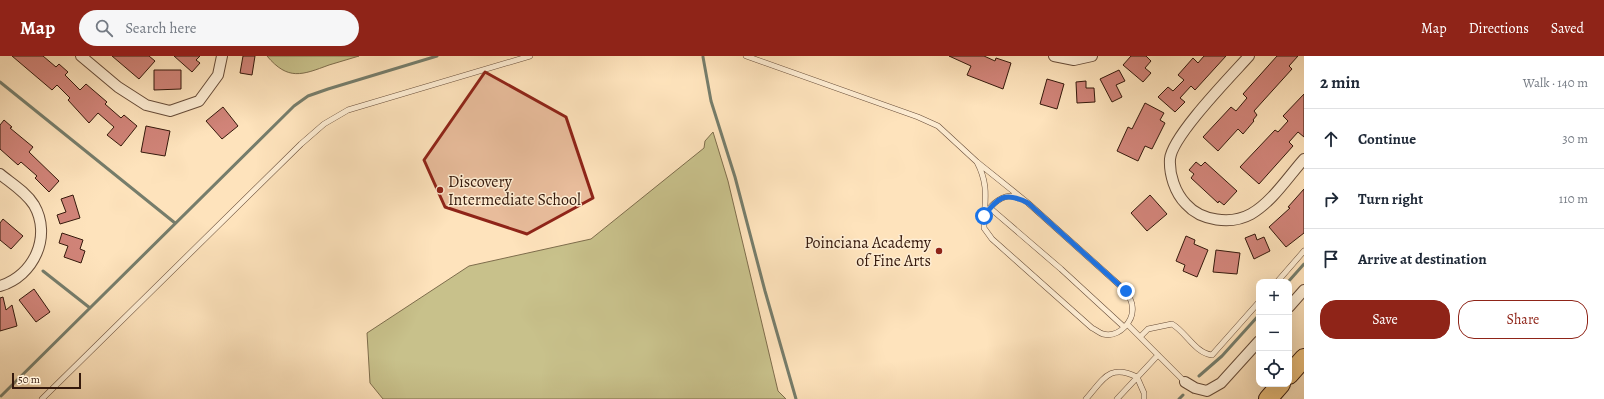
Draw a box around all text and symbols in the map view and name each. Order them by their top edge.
search box [79,10,359,46]
text: Map [20,15,55,41]
icon: search [93,17,115,39]
text: Search here [125,18,197,38]
text: Map [1421,19,1447,38]
text: Directions [1469,19,1529,38]
text: Saved [1551,19,1584,38]
text: 2 min [1320,71,1360,94]
text: Walk · 140 m [1523,74,1588,91]
icon: ahead [1320,128,1342,150]
text: Continue [1358,129,1416,149]
text: 30 m [1562,130,1588,147]
place label: Discovery Intermediate School [448,171,581,211]
marker: Discovery Intermediate School [435,185,445,195]
icon: right [1320,188,1342,210]
text: Turn right [1358,189,1423,209]
text: 110 m [1559,190,1588,207]
route start [975,207,993,225]
place label: Poinciana Academy of Fine Arts [804,232,932,272]
marker: Poinciana Academy of Fine Arts [934,246,944,256]
icon: arrive [1320,248,1342,270]
text: Arrive at destination [1358,249,1487,269]
map controls [1256,279,1292,387]
button: + [1256,279,1292,315]
route end [1117,282,1135,300]
button: Save [1320,300,1450,339]
button: Share [1458,300,1588,339]
button: − [1256,315,1292,351]
button: locate [1256,351,1292,387]
scale bar [12,371,81,390]
text: 50 m [18,372,40,387]

